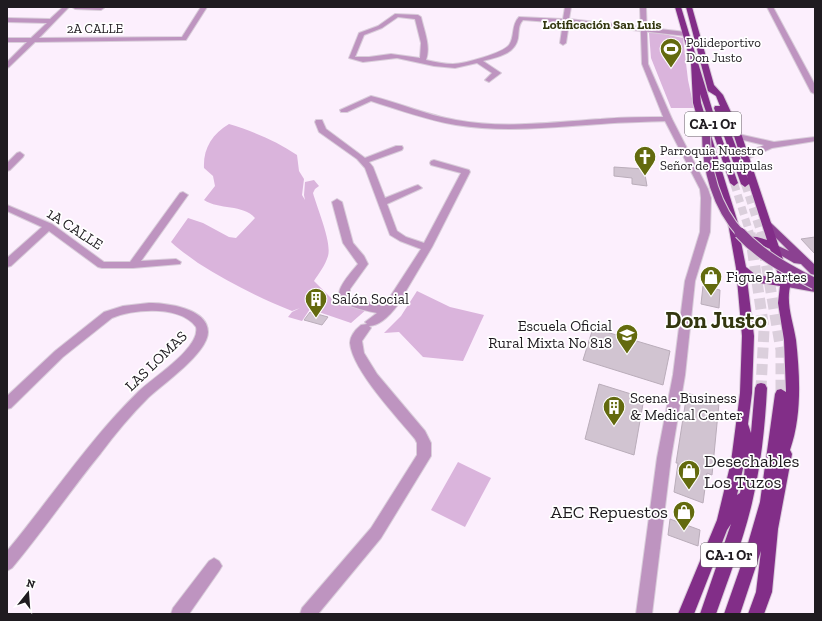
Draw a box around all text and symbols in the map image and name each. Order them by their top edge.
district label: Lotificación San Luis [542,17,662,32]
street label: 2A CALLE [67,21,123,36]
place label: Polideportivo Don Justo [686,35,761,65]
sports icon: Polideportivo Don Justo [658,36,684,69]
road number: CA-1 Or [685,112,741,136]
place label: Parroquia Nuestro Señor de Esquipulas [660,143,773,173]
church icon: Parroquia Nuestro Señor de Esquipulas [632,144,658,177]
street label: 1A CALLE [44,204,106,254]
shop icon: Figue Partes [698,264,724,297]
place label: Figue Partes [726,268,807,286]
building icon: Salón Social [303,286,329,319]
place label: Salón Social [332,290,409,308]
district label: Don Justo [665,306,767,334]
place label: Escuela Oficial Rural Mixta No 818 [488,317,612,352]
school or university icon: Escuela Oficial Rural Mixta No 818 [614,322,640,355]
street label: LAS LOMAS [121,327,191,395]
place label: Scena - Business & Medical Center [630,389,743,424]
building icon: Scena - Business & Medical Center [601,394,627,427]
place label: Desechables Los Tuzos [704,450,799,493]
shop icon: Desechables Los Tuzos [676,458,702,491]
shop icon: AEC Repuestos [671,499,697,532]
place label: AEC Repuestos [551,501,668,523]
road number: CA-1 Or [701,543,757,567]
north arrow [8,573,48,613]
text: N [25,576,37,592]

